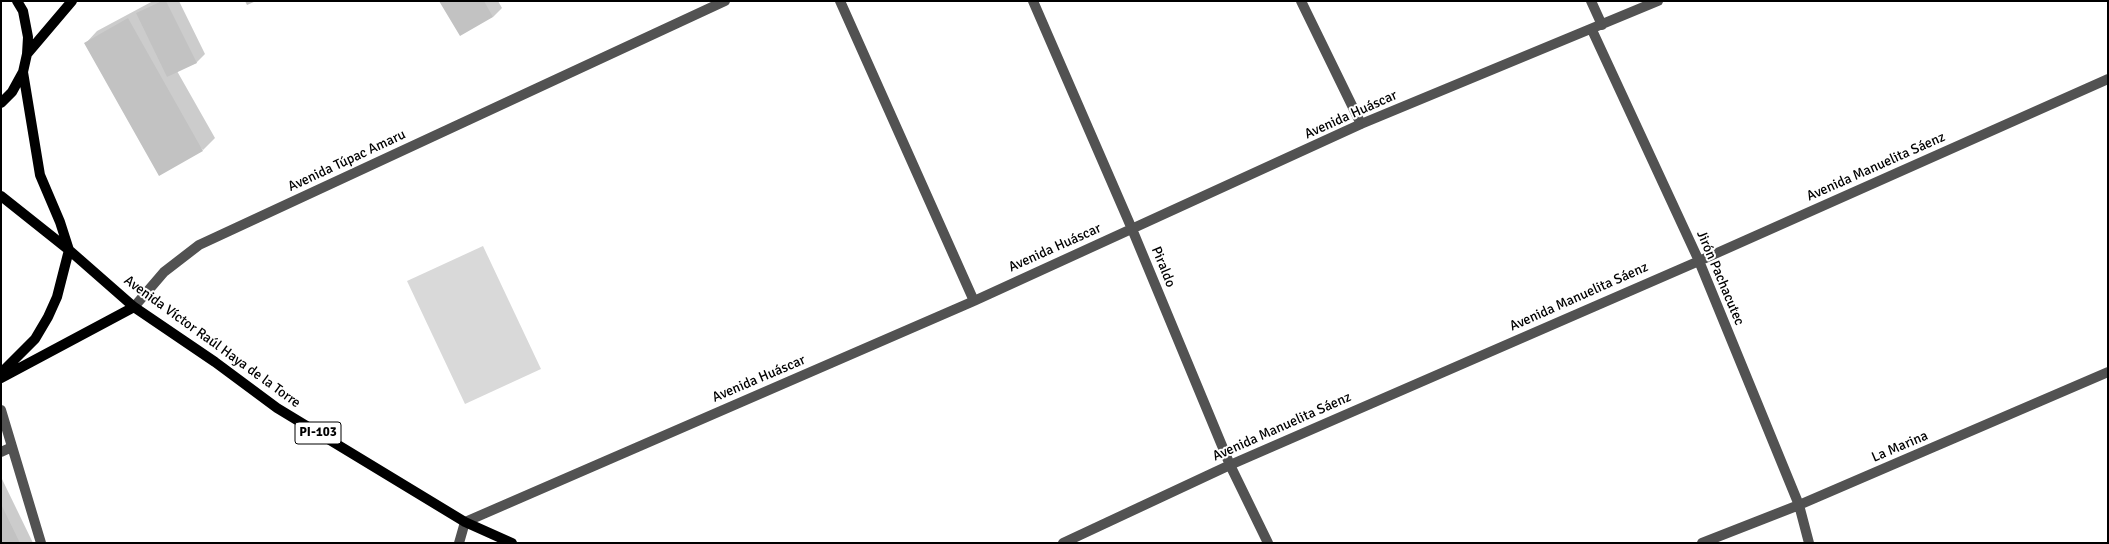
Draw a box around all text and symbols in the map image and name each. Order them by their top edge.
street label: Avenida Huáscar [1302,87,1400,143]
street label: Avenida Túpac Amaru [286,126,408,196]
street label: Avenida Manuelita Sáenz [1804,129,1948,205]
street label: Avenida Huáscar [1006,220,1104,276]
street label: Jirón Pachacutec [1692,228,1748,328]
street label: Piraldo [1147,244,1179,290]
street label: Avenida Manuelita Sáenz [1507,259,1651,335]
street label: Avenida Víctor Raúl Haya de la Torre [120,272,304,412]
street label: Avenida Huáscar [710,352,808,406]
street label: Avenida Manuelita Sáenz [1210,389,1354,465]
road number: PI-103 [295,422,341,444]
street label: La Marina [1869,428,1931,466]

